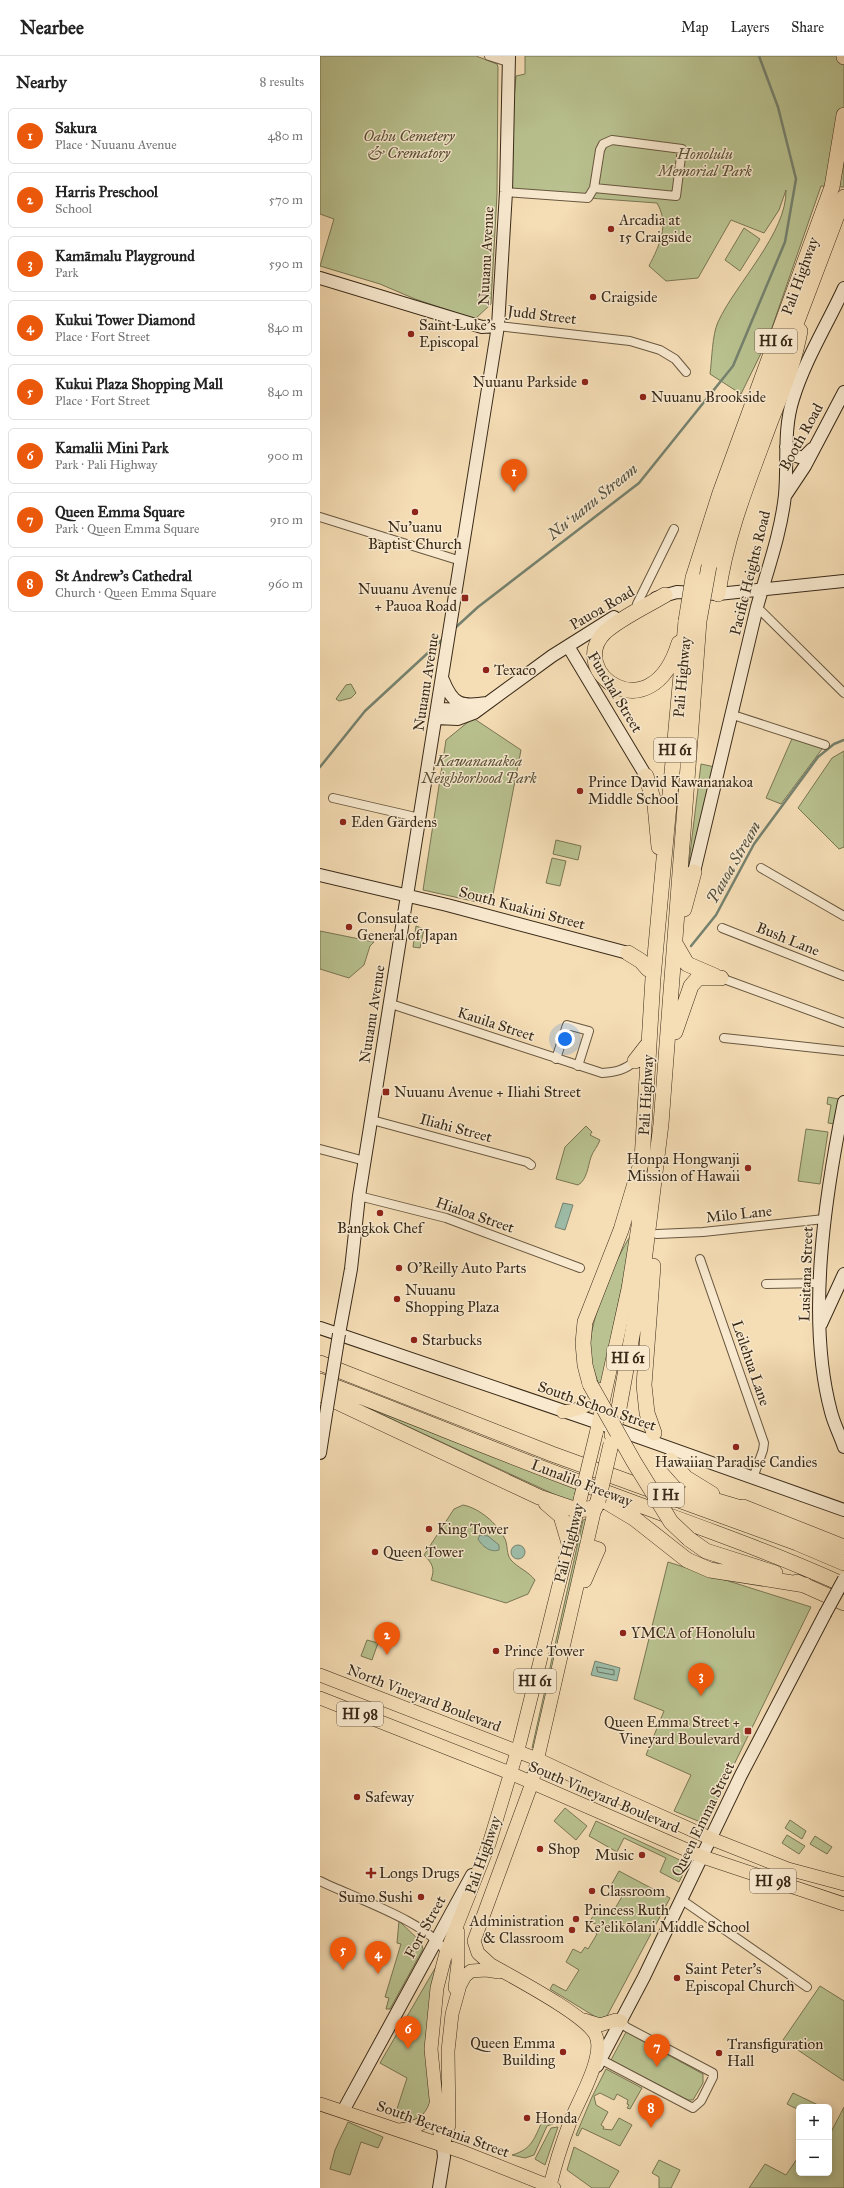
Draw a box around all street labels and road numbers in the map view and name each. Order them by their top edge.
street label: Nuuanu Avenue [474,206,498,306]
street label: Pali Highway [778,234,823,317]
street label: Judd Street [504,302,578,329]
road number: HI 61 [755,329,797,353]
street label: Booth Road [775,400,827,474]
street label: Pacific Heights Road [726,508,774,637]
street label: Pauoa Road [566,582,638,634]
street label: Nuuanu Avenue [409,632,443,732]
street label: Pali Highway [669,635,695,718]
street label: Funchal Street [584,648,647,736]
road number: HI 61 [654,738,696,762]
street label: South Kuakini Street [457,883,588,934]
street label: Bush Lane [754,918,822,960]
street label: Nuuanu Avenue [355,964,389,1064]
street label: Kauila Street [455,1003,537,1045]
street label: Pali Highway [635,1053,657,1136]
street label: Iliahi Street [418,1110,495,1146]
street label: Hialoa Street [433,1193,517,1237]
street label: Milo Lane [705,1202,773,1226]
street label: Lusitana Street [795,1225,817,1322]
street label: Leilehua Lane [728,1318,774,1408]
road number: HI 61 [607,1346,649,1370]
street label: South School Street [535,1377,659,1435]
street label: Lunalilo Freeway [529,1455,636,1511]
road number: I H1 [648,1483,684,1507]
street label: Pali Highway [550,1500,588,1585]
street label: North Vineyard Boulevard [345,1660,504,1736]
road number: HI 61 [514,1669,556,1693]
road number: HI 98 [337,1702,383,1726]
street label: South Vineyard Boulevard [526,1757,682,1837]
street label: Queen Emma Street [667,1758,739,1879]
street label: Pali Highway [461,1813,505,1896]
road number: HI 98 [750,1869,796,1893]
street label: Fort Street [401,1892,450,1961]
street label: South Beretania Street [374,2097,512,2162]

